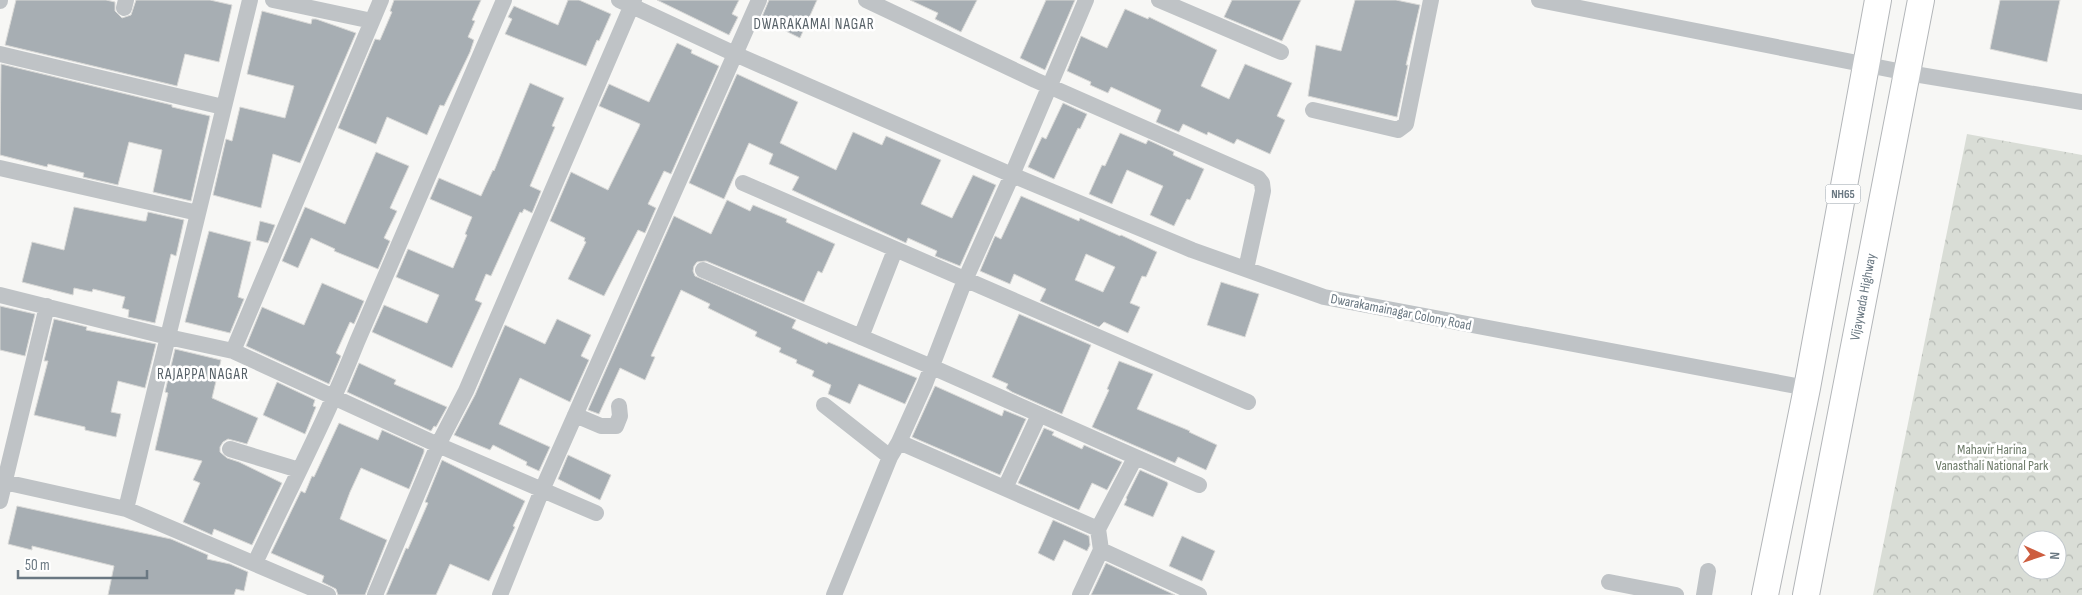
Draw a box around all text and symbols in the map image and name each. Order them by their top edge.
district label: DWARAKAMAI NAGAR [753,15,875,34]
road number: NH65 [1826,184,1860,203]
street label: Vijaywada Highway [1846,251,1880,342]
street label: Dwarakamainagar Colony Road [1329,290,1473,334]
district label: RAJAPPA NAGAR [157,365,249,384]
park label: Mahavir Harina Vanasthali National Park [1936,441,2049,474]
north arrow [2017,530,2067,580]
scale bar [18,548,146,580]
text: N [2046,551,2063,560]
text: 50 m [25,556,50,575]

